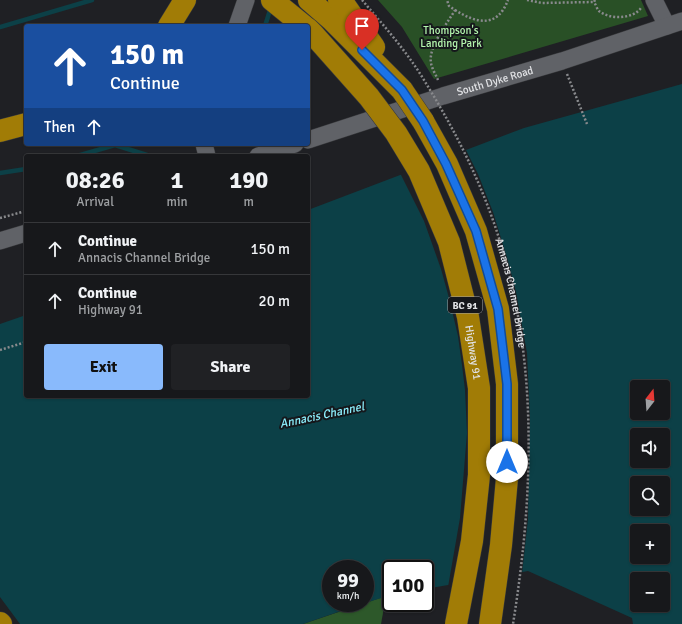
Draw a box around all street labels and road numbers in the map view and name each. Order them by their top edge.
street label: South Dyke Road [455,64,535,99]
street label: Annacis Channel Bridge [492,236,529,349]
road number: BC 91 [448,297,482,313]
street label: Highway 91 [462,324,484,381]

